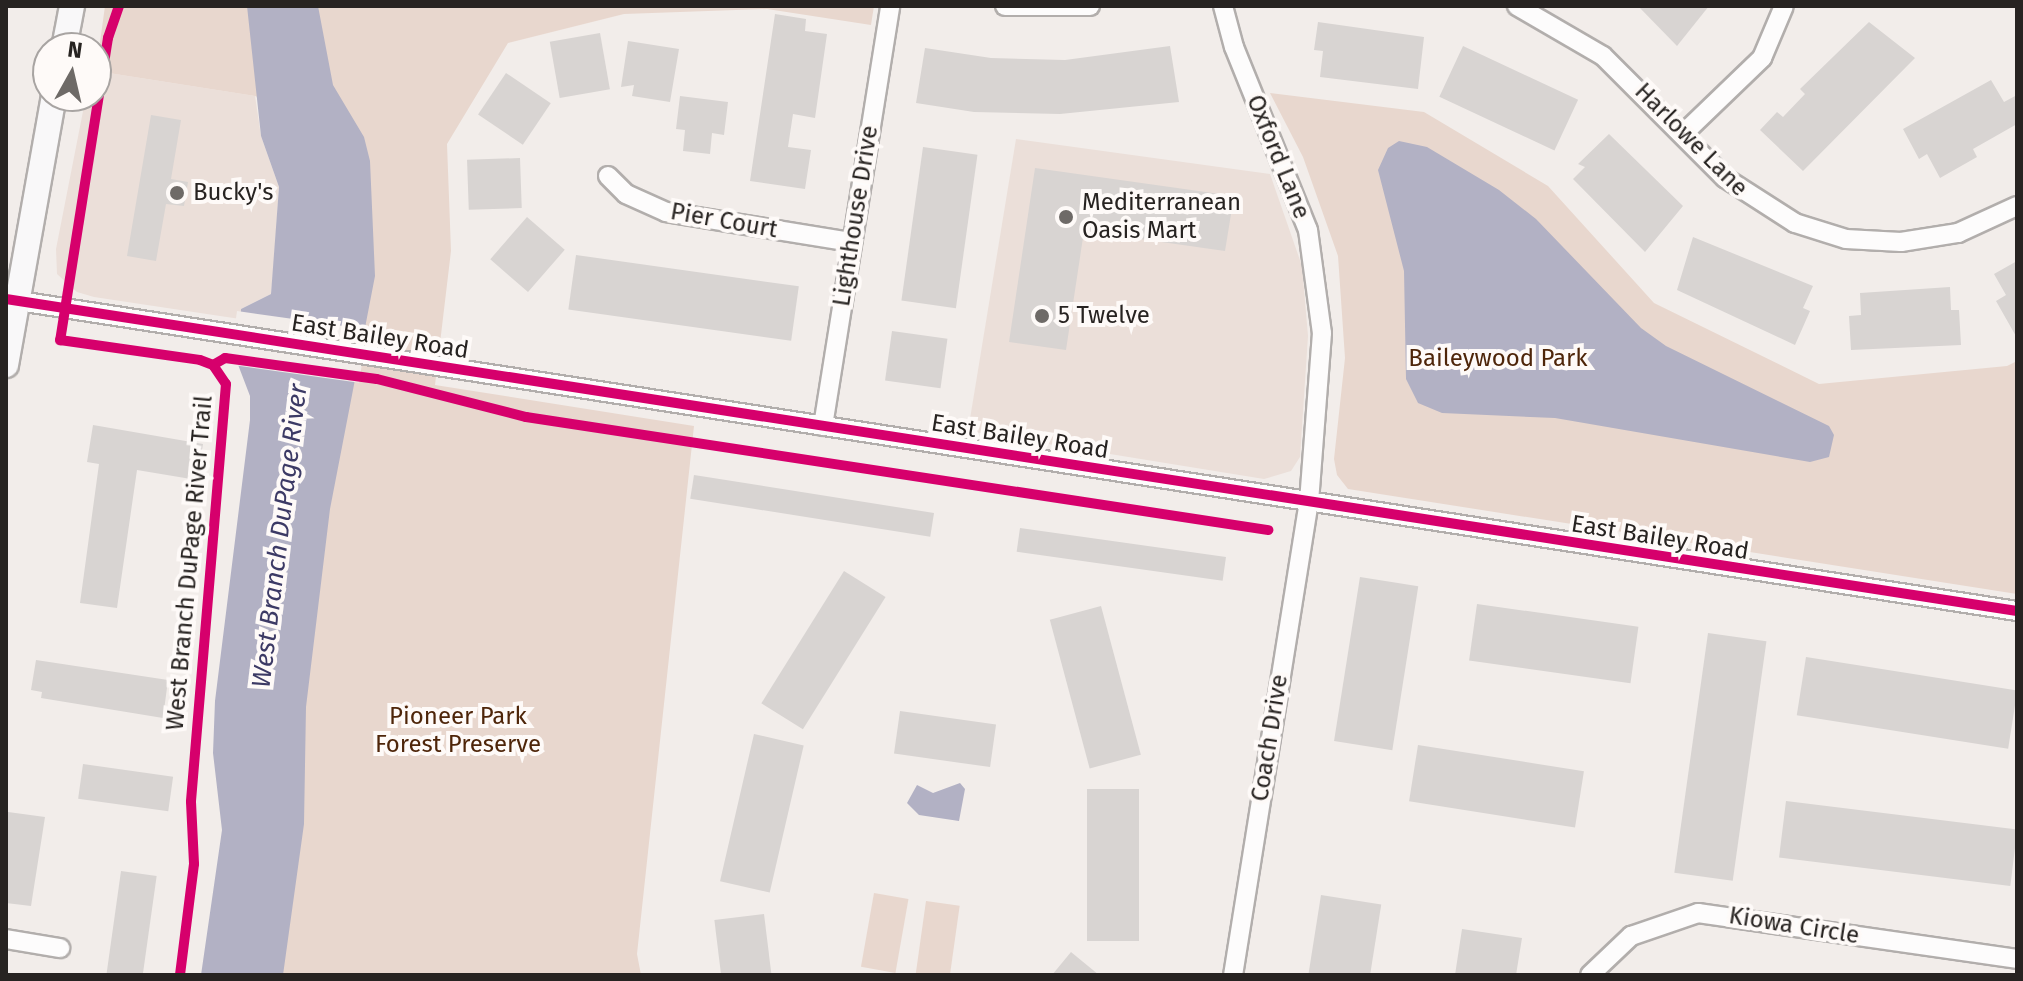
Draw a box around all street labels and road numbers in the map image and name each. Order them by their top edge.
street label: Harlowe Lane [1628,77,1754,203]
street label: Oxford Lane [1240,91,1316,223]
street label: Lighthouse Drive [827,123,885,309]
street label: Pier Court [668,197,780,245]
street label: East Bailey Road [289,309,471,365]
street label: West Branch DuPage River Trail [161,394,219,732]
street label: East Bailey Road [929,409,1111,465]
street label: East Bailey Road [1569,510,1751,566]
street label: Coach Drive [1246,673,1294,803]
street label: Kiowa Circle [1727,901,1861,951]

